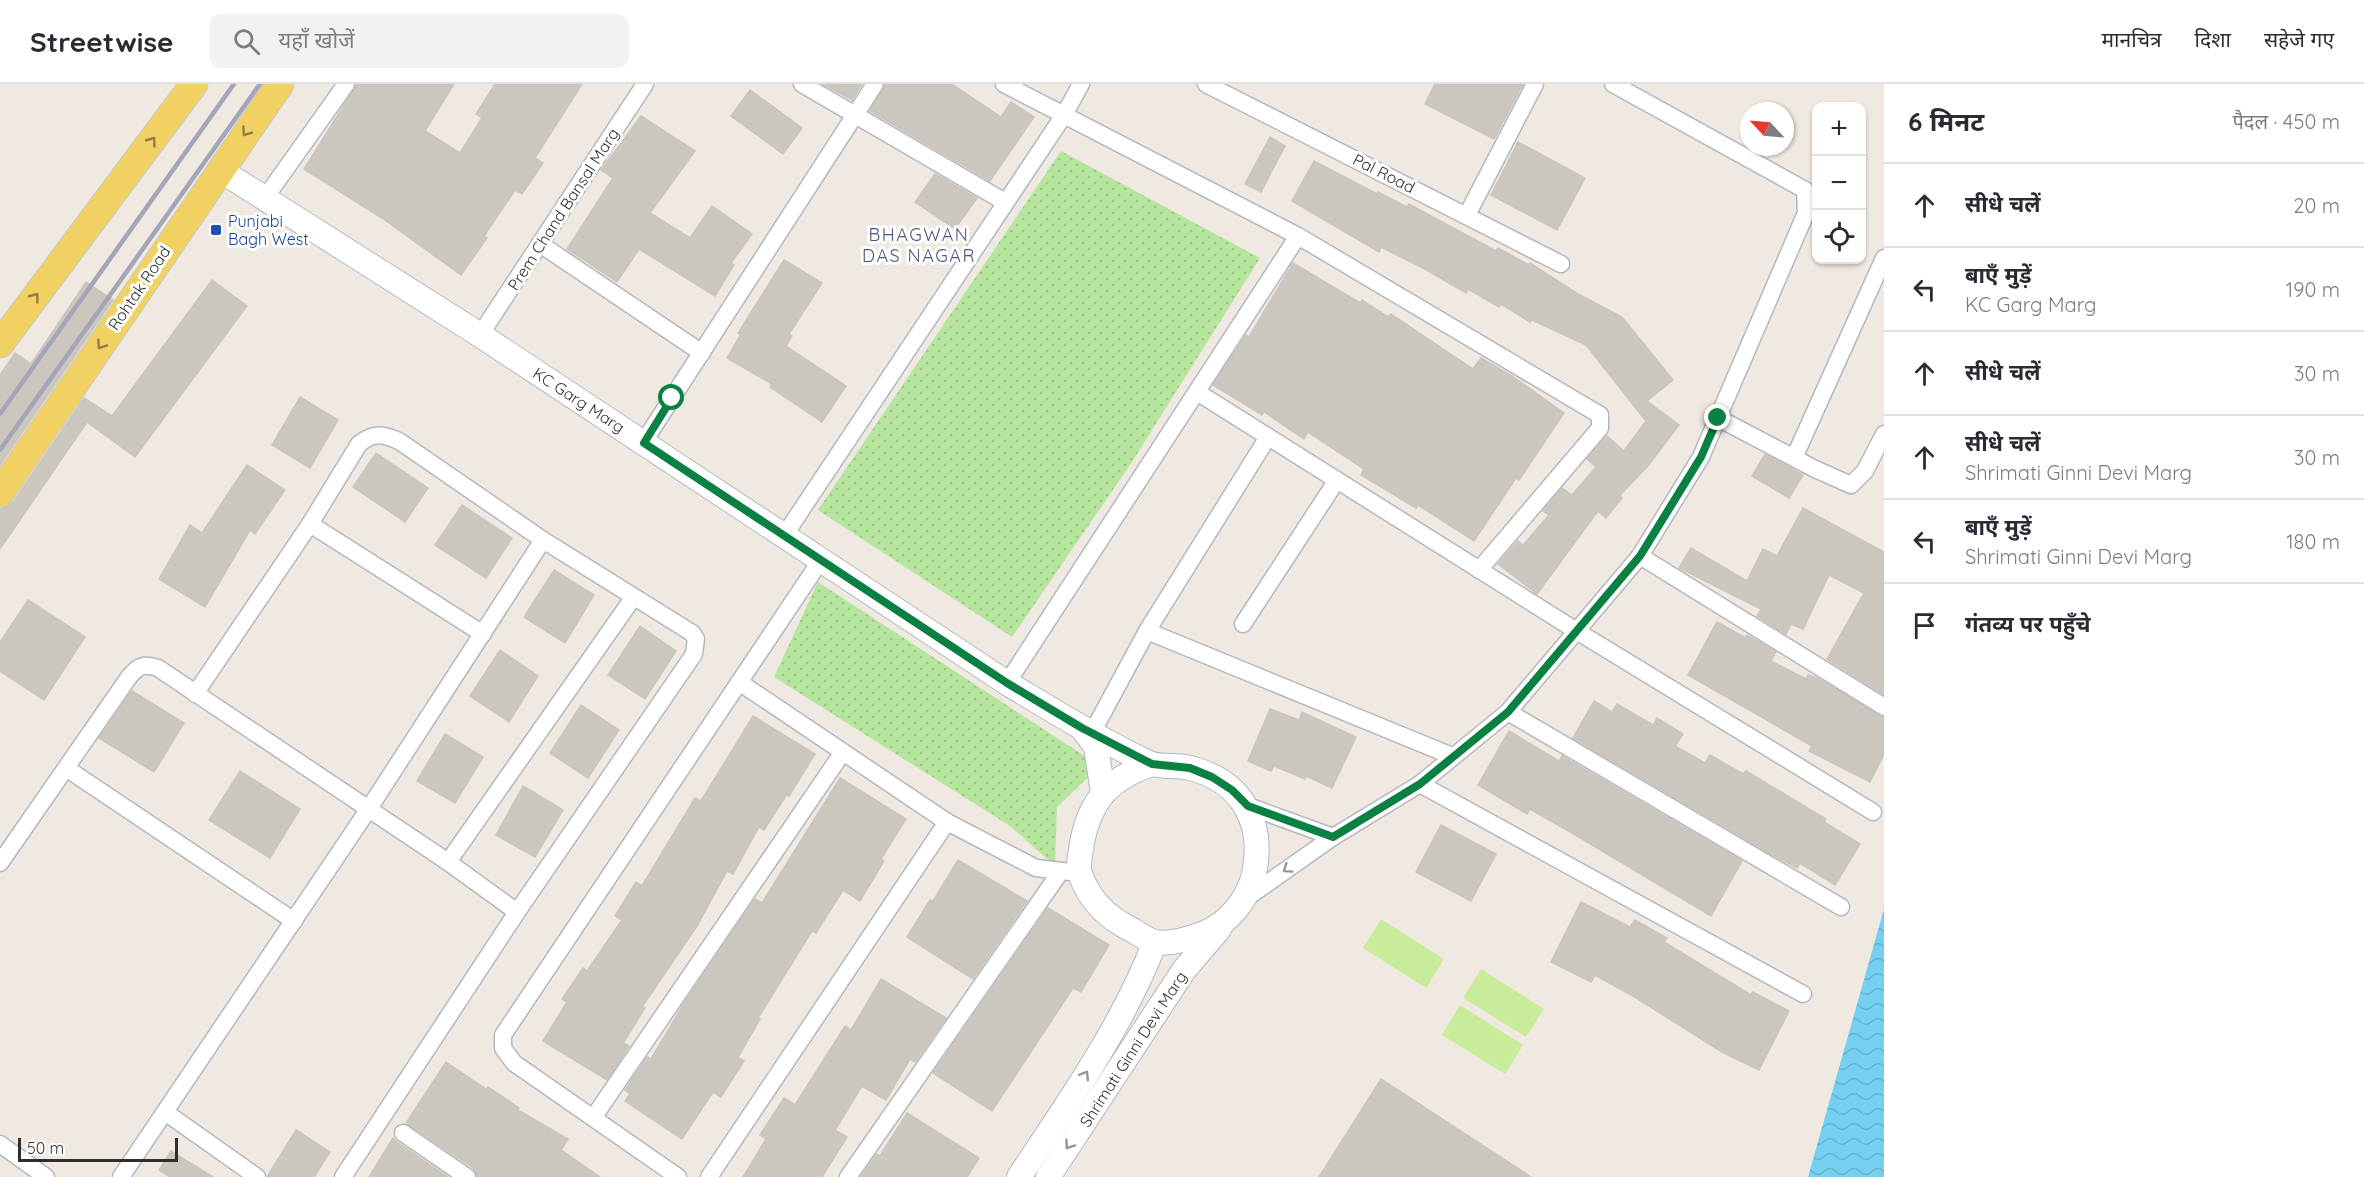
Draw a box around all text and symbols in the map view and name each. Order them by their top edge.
search box [209,14,629,68]
text: Streetwise [30,24,173,59]
icon: search [230,25,263,58]
text: यहाँ खोजें [278,26,355,54]
text: मानचित्र [2102,26,2162,52]
text: दिशा [2195,26,2231,52]
text: सहेजे गए [2264,26,2334,52]
north arrow [1740,102,1794,156]
map controls [1812,102,1866,264]
button: + [1812,102,1866,156]
text: 6 मिनट [1908,105,1984,138]
text: पैदल · 450 m [2232,109,2340,134]
street label: Prem Chand Bansal Marg [503,124,623,294]
one-way arrow [242,125,253,136]
one-way arrow [144,136,155,147]
street label: Pal Road [1350,149,1418,197]
button: − [1812,156,1866,210]
icon: ahead [1908,189,1941,222]
text: सीधे चलें [1965,190,2041,218]
text: 20 m [2293,193,2340,218]
button: locate [1812,210,1866,264]
place label: Punjabi Bagh West [228,211,309,249]
marker: Punjabi Bagh West [209,223,223,237]
district label: BHAGWAN DAS NAGAR [862,223,976,267]
street label: Rohtak Road [104,242,174,334]
text: बाएँ मुड़ें [1965,261,2031,289]
icon: left [1908,273,1941,306]
text: 190 m [2286,277,2340,302]
one-way arrow [28,292,39,303]
text: KC Garg Marg [1965,292,2097,317]
one-way arrow [97,338,108,349]
icon: ahead [1908,357,1941,390]
text: सीधे चलें [1965,358,2041,386]
text: 30 m [2294,361,2340,386]
street label: KC Garg Marg [529,363,629,437]
route start [658,384,684,410]
route end [1704,404,1730,430]
text: सीधे चलें [1965,429,2041,457]
icon: ahead [1908,441,1941,474]
text: 30 m [2294,445,2340,470]
text: Shrimati Ginni Devi Marg [1965,460,2192,485]
text: बाएँ मुड़ें [1965,513,2031,541]
icon: left [1908,525,1941,558]
text: 180 m [2286,529,2340,554]
text: Shrimati Ginni Devi Marg [1965,544,2192,569]
icon: arrive [1908,609,1941,642]
text: गंतव्य पर पहुँचे [1965,610,2090,638]
one-way arrow [1283,862,1294,873]
street label: Shrimati Ginni Devi Marg [1075,967,1191,1131]
one-way arrow [1078,1071,1089,1082]
scale bar [18,1135,178,1162]
text: 50 m [27,1138,64,1158]
one-way arrow [1065,1138,1076,1149]

